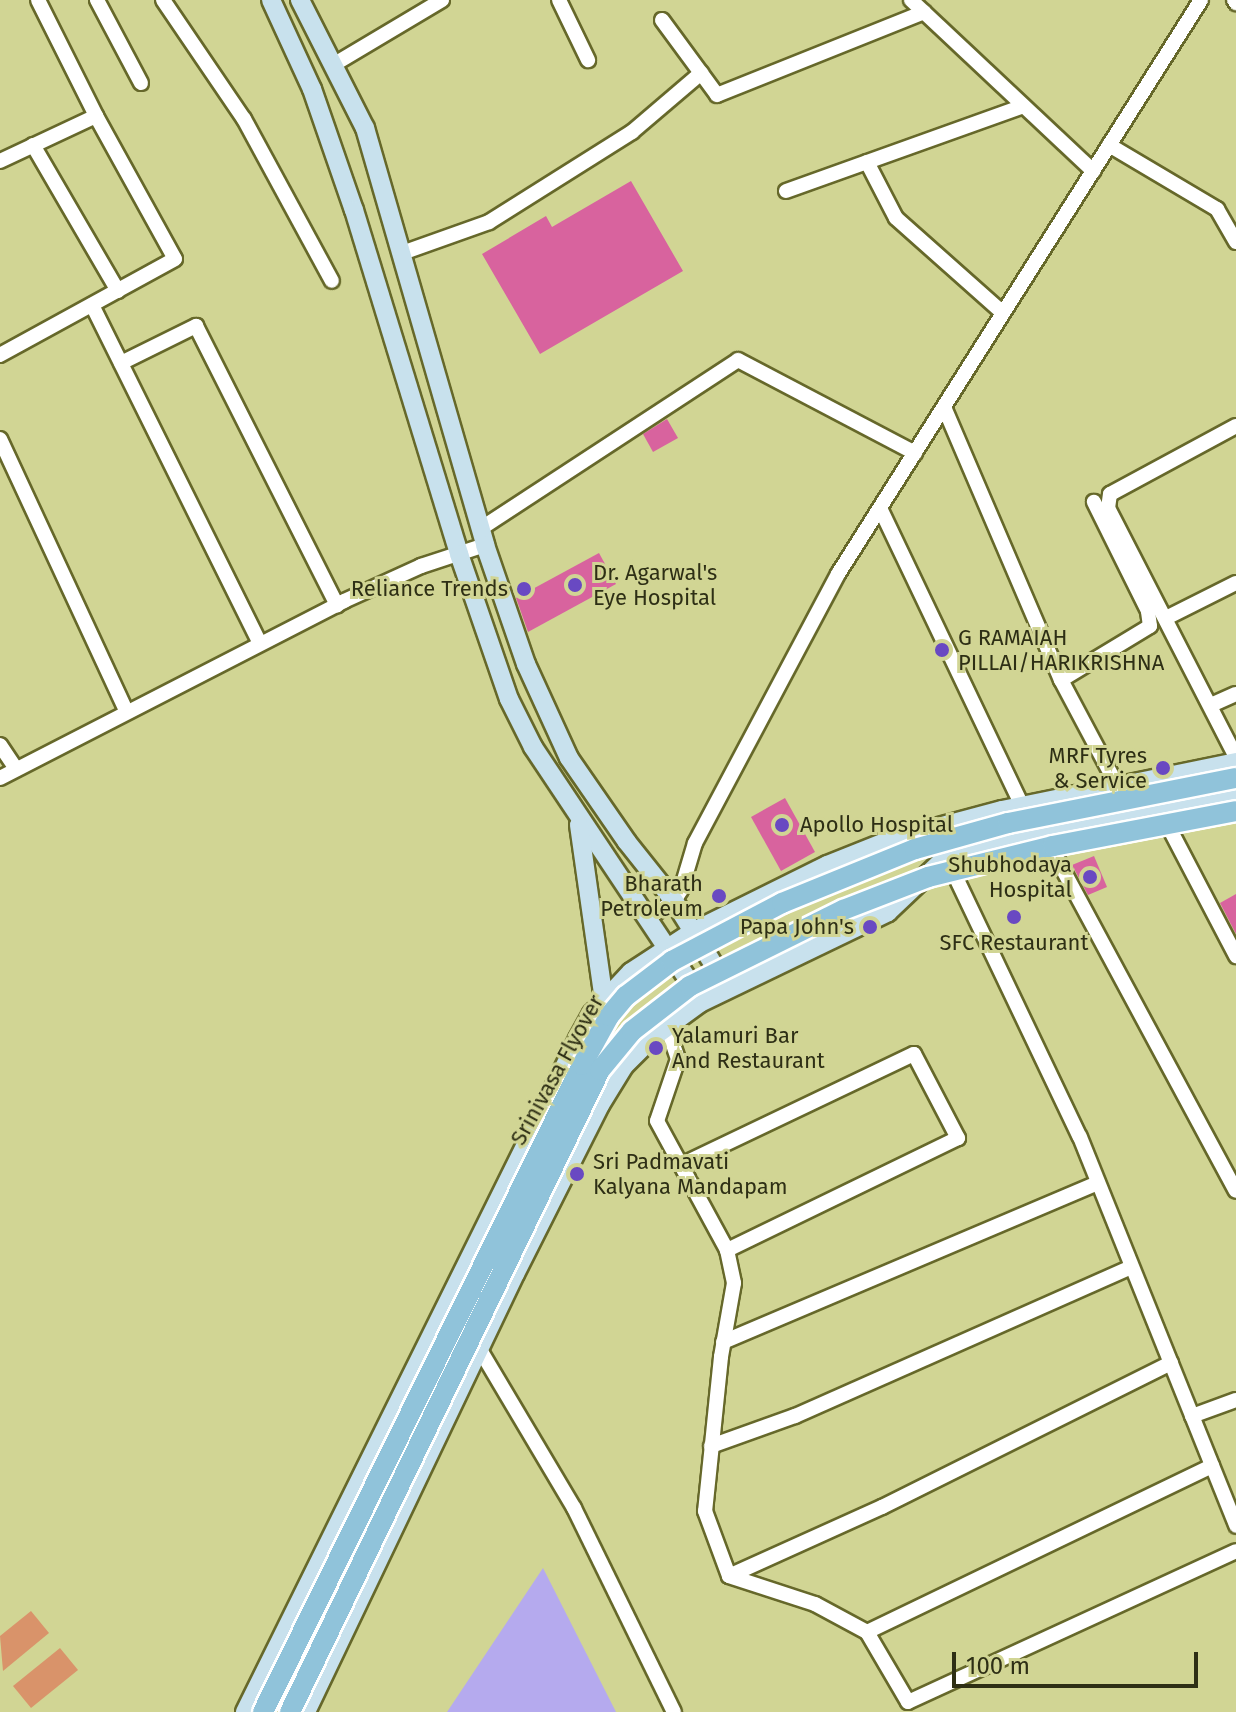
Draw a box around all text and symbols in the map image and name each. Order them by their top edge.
place label: Dr. Agarwal's Eye Hospital [593,559,717,610]
marker: Dr. Agarwal's Eye Hospital [564,574,586,596]
place label: Reliance Trends [351,576,508,602]
marker: Reliance Trends [515,580,533,598]
place label: G RAMAIAH PILLAI/HARIKRISHNA [958,624,1164,676]
marker: G RAMAIAH PILLAI/HARIKRISHNA [933,641,951,659]
place label: MRF Tyres & Service [1049,742,1147,794]
marker: MRF Tyres & Service [1154,759,1172,777]
place label: Apollo Hospital [800,812,953,838]
marker: Apollo Hospital [771,814,793,836]
place label: Shubhodaya Hospital [948,851,1072,902]
marker: Shubhodaya Hospital [1079,866,1101,888]
place label: Bharath Petroleum [600,870,703,922]
marker: Bharath Petroleum [710,887,728,905]
marker: SFC Restaurant [1005,908,1023,926]
place label: Papa John's [740,914,854,940]
marker: Papa John's [861,918,879,936]
place label: SFC Restaurant [940,930,1088,956]
street label: Srinivasa Flyover [505,990,609,1150]
place label: Yalamuri Bar And Restaurant [672,1022,825,1074]
marker: Yalamuri Bar And Restaurant [647,1039,665,1057]
place label: Sri Padmavati Kalyana Mandapam [593,1148,788,1200]
marker: Sri Padmavati Kalyana Mandapam [568,1165,586,1183]
scale bar [956,1636,1202,1686]
text: 100 m [966,1652,1030,1680]

